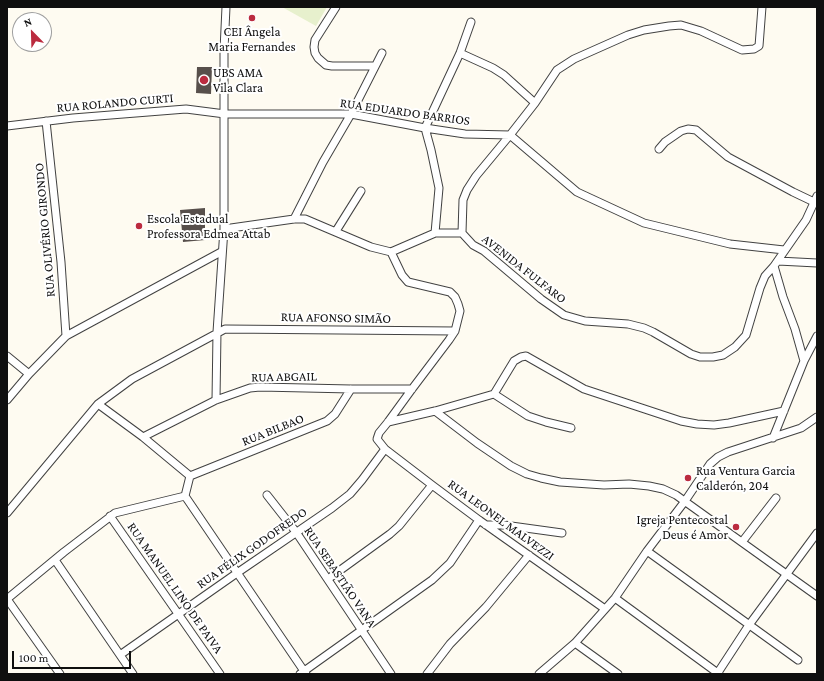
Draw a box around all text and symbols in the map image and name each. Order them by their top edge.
north arrow [12,12,52,52]
marker: CEI Ângela Maria Fernandes [247,13,257,23]
text: N [22,15,33,29]
place label: CEI Ângela Maria Fernandes [208,24,296,55]
place label: UBS AMA Vila Clara [213,65,263,96]
marker: UBS AMA Vila Clara [198,74,210,86]
street label: RUA ROLANDO CURTI [56,90,174,116]
street label: RUA EDUARDO BARRIOS [339,95,471,129]
street label: RUA OLIVÉRIO GIRONDO [31,162,59,298]
place label: Escola Estadual Professora Edmea Attab [147,211,270,242]
marker: Escola Estadual Professora Edmea Attab [134,221,144,231]
street label: AVENIDA FULFARO [479,231,569,307]
street label: RUA AFONSO SIMÃO [281,309,391,327]
street label: RUA ABGAIL [251,369,317,385]
street label: RUA BILBAO [240,410,306,450]
place label: Rua Ventura Garcia Calderón, 204 [696,463,795,494]
marker: Rua Ventura Garcia Calderón, 204 [683,473,693,483]
street label: RUA LEONEL MALVEZZI [445,476,557,564]
street label: RUA FÉLIX GODOFREDO [194,504,310,592]
place label: Igreja Pentecostal Deus é Amor [637,512,728,543]
street label: RUA MANUEL LINO DE PAIVA [124,520,226,656]
marker: Igreja Pentecostal Deus é Amor [731,522,741,532]
street label: RUA SEBASTIÃO VANA [300,524,380,630]
scale bar [14,643,133,669]
text: 100 m [19,651,48,665]

